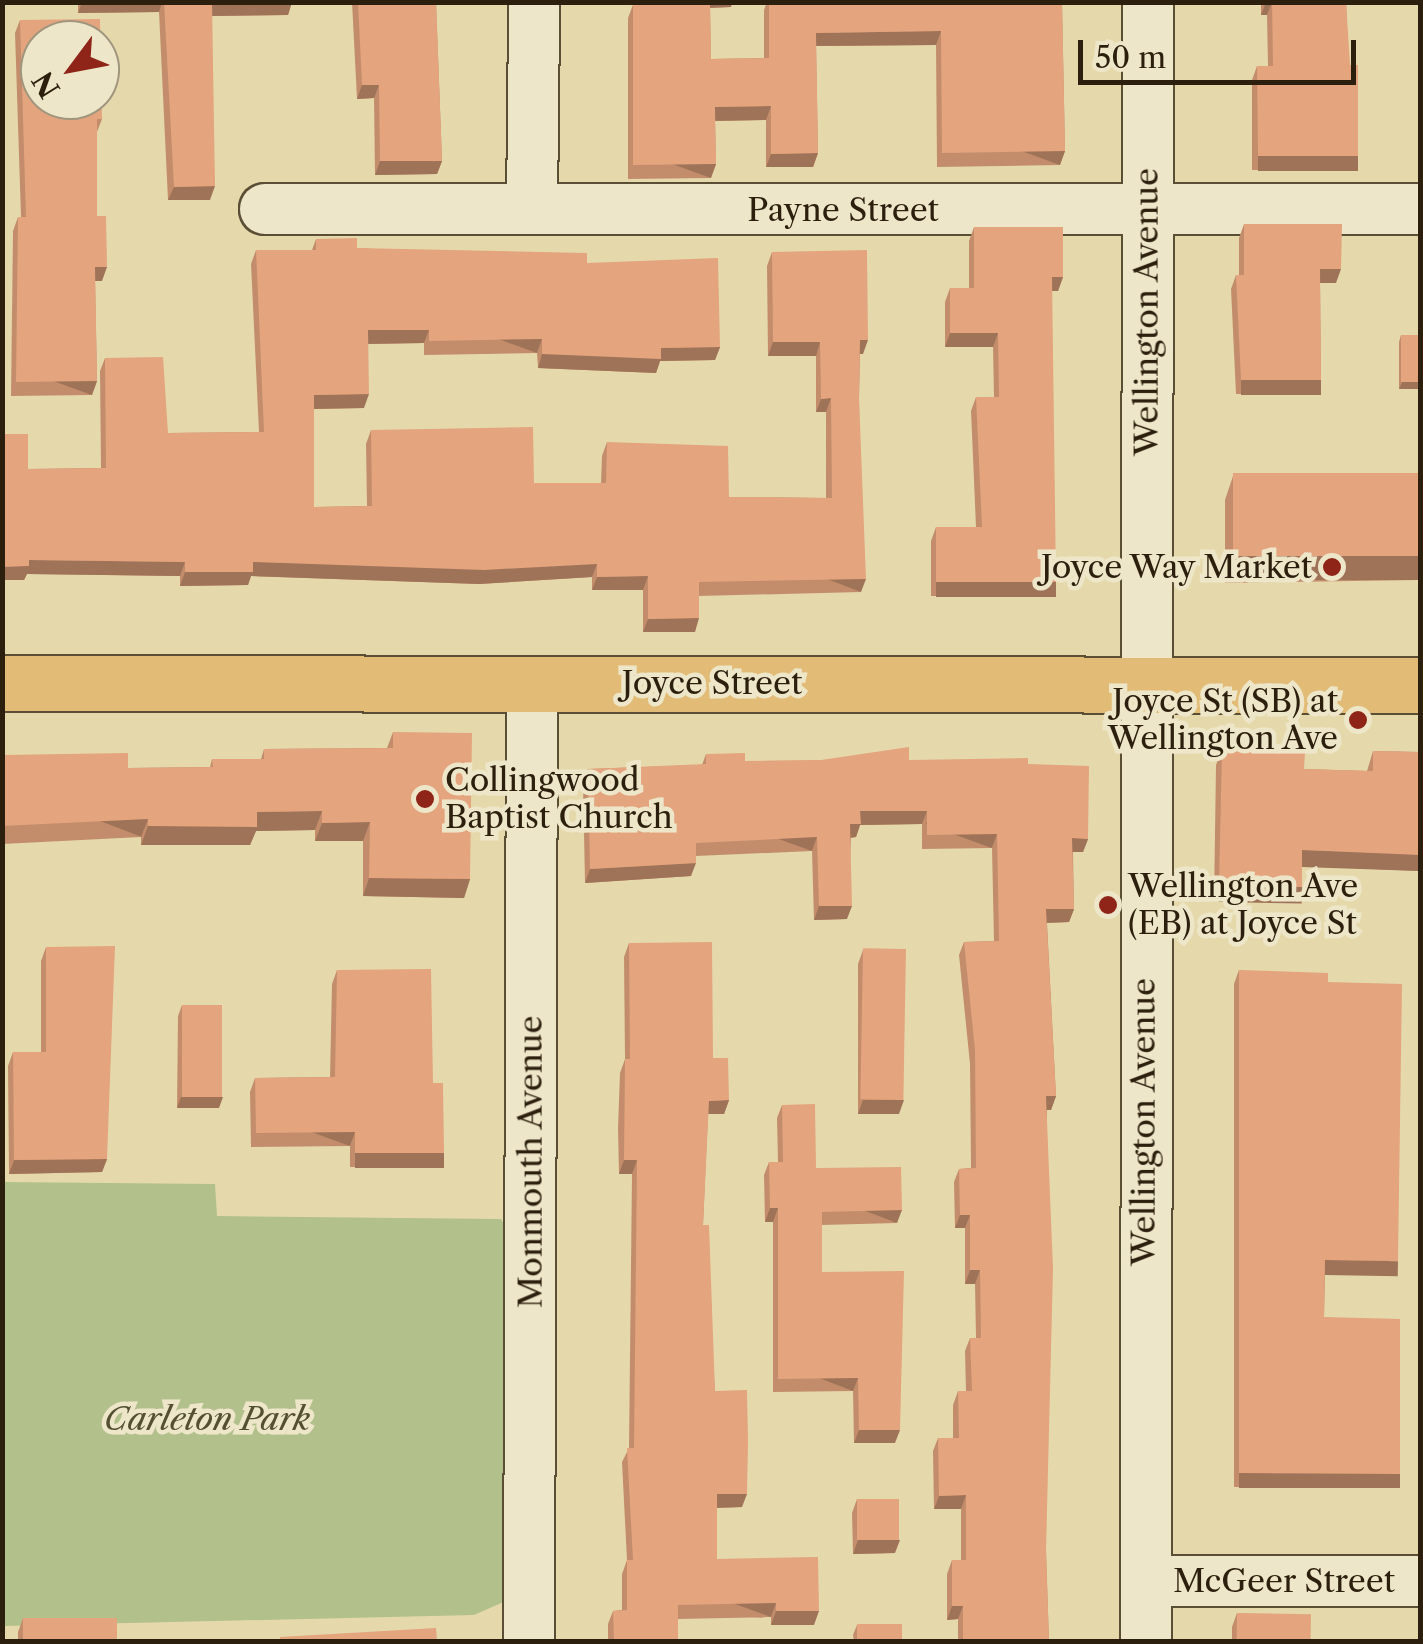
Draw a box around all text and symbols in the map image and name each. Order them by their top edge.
north arrow [20,20,120,120]
scale bar [1083,20,1360,82]
text: 50 m [1095,39,1166,76]
text: N [25,66,67,104]
street label: Wellington Avenue [1128,167,1166,457]
street label: Payne Street [747,191,939,229]
place label: Joyce Way Market [1039,548,1312,586]
marker: Joyce Way Market [1321,556,1343,578]
street label: Joyce Street [622,664,802,702]
place label: Joyce St (SB) at Wellington Ave [1107,683,1338,758]
marker: Joyce St (SB) at Wellington Ave [1347,709,1369,731]
place label: Collingwood Baptist Church [445,762,673,837]
marker: Collingwood Baptist Church [414,788,436,810]
place label: Wellington Ave (EB) at Joyce St [1128,868,1359,943]
marker: Wellington Ave (EB) at Joyce St [1097,894,1119,916]
street label: Wellington Avenue [1125,977,1163,1267]
street label: Monmouth Avenue [512,1015,550,1309]
park label: Carleton Park [104,1400,310,1438]
street label: McGeer Street [1173,1562,1395,1600]

